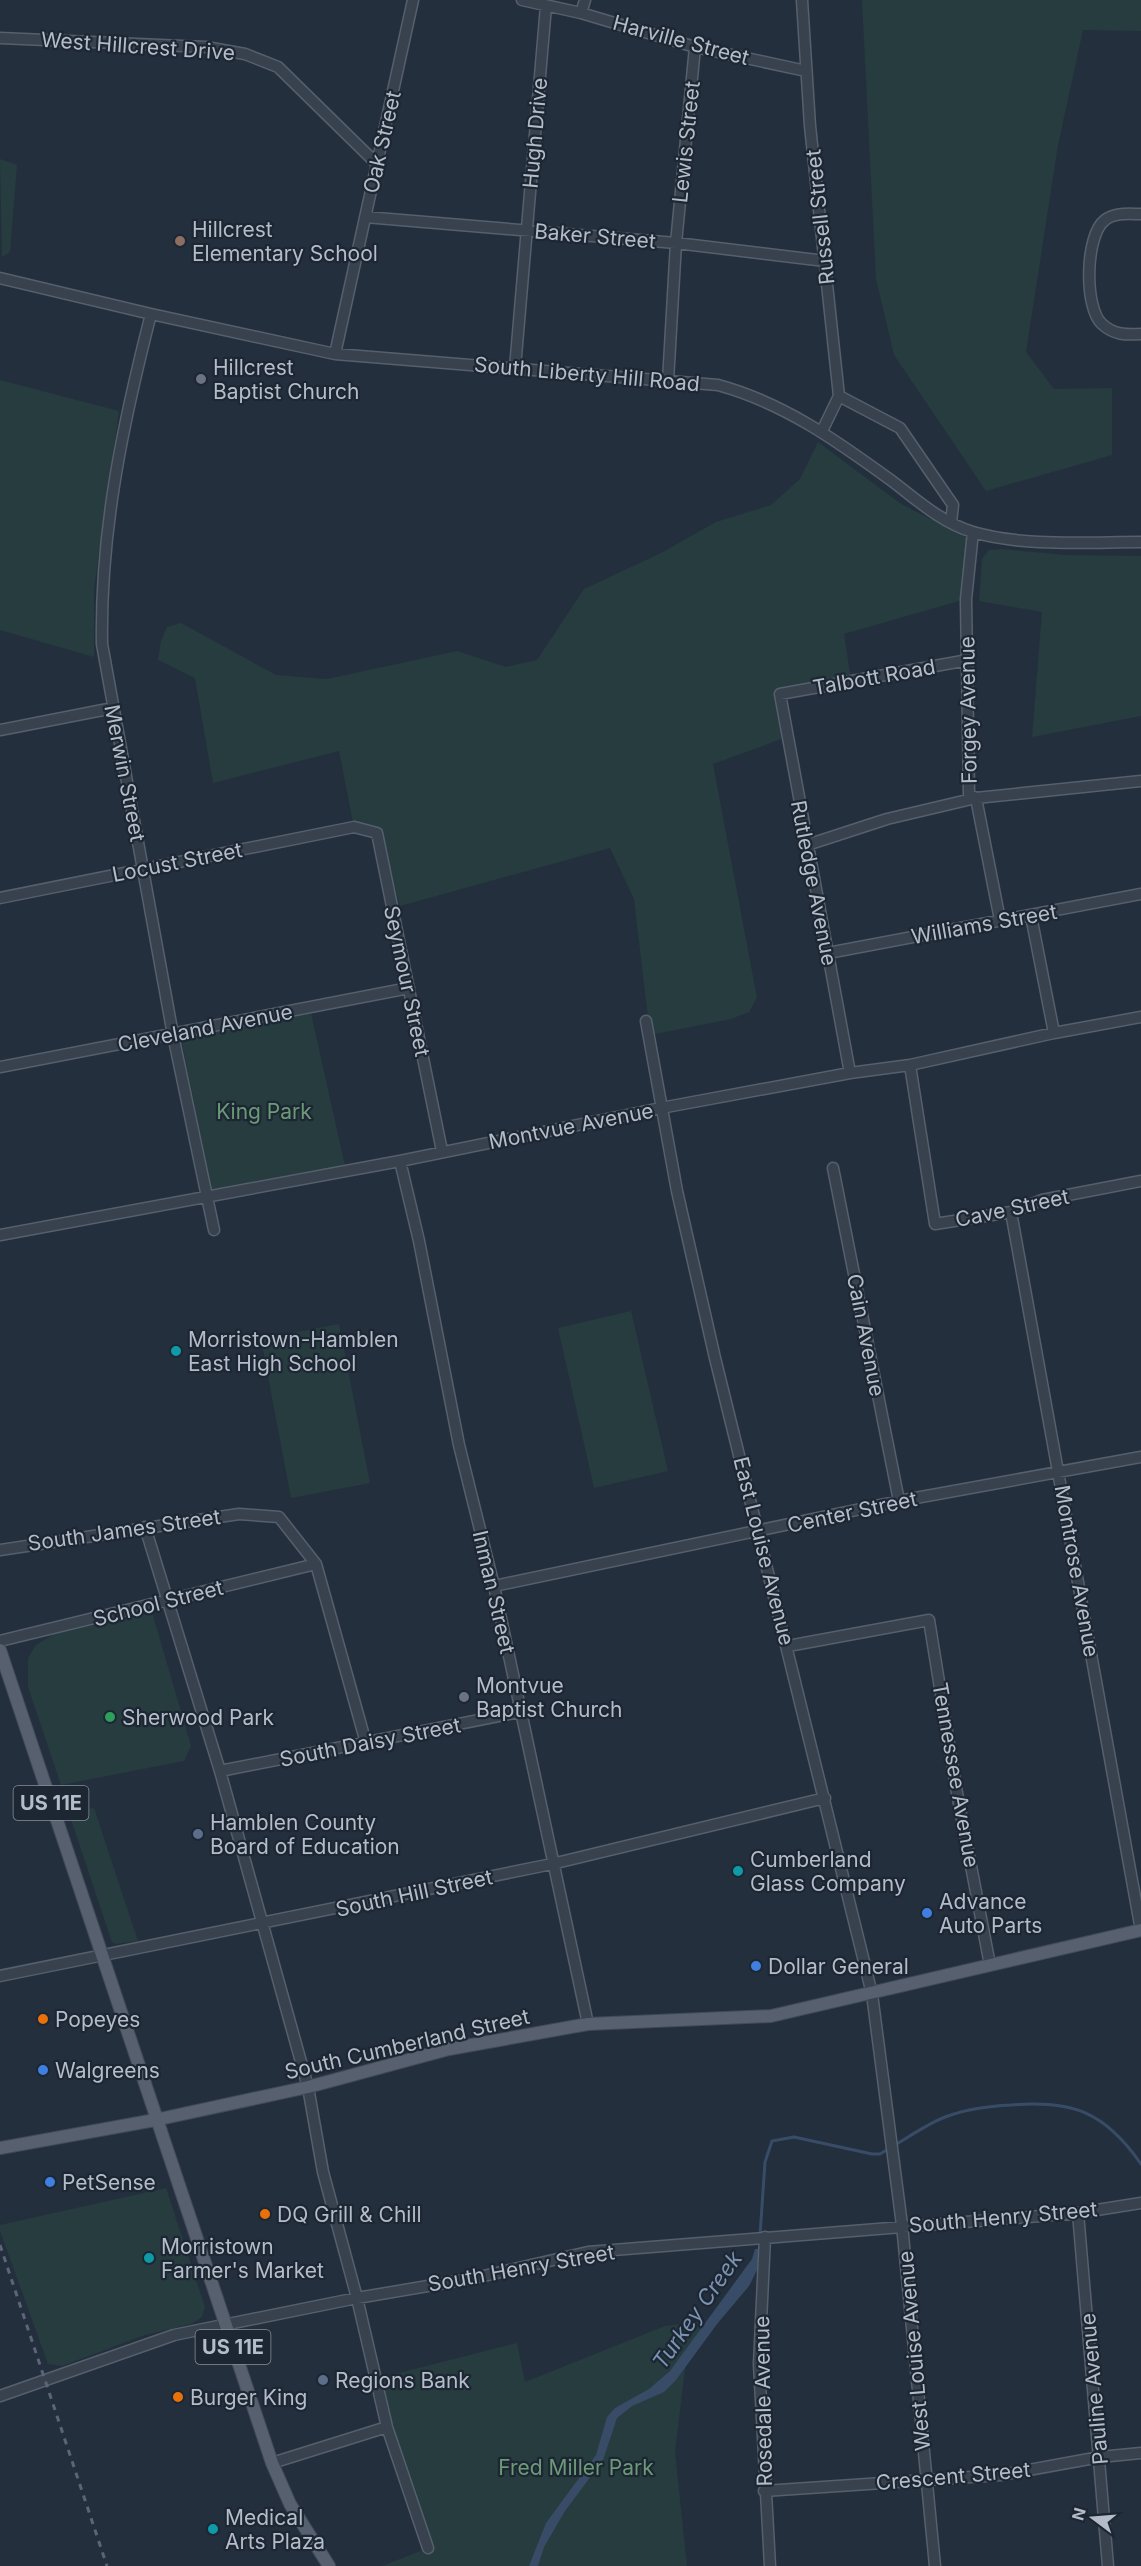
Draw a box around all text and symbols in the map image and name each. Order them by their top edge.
street label: Harville Street [610,10,752,70]
street label: West Hillcrest Drive [40,27,236,65]
street label: Hugh Drive [518,76,552,190]
street label: Lewis Street [667,80,705,204]
street label: Oak Street [358,88,406,196]
street label: Russell Street [800,148,840,286]
place label: Hillcrest Elementary School [192,217,378,266]
street label: Baker Street [533,218,657,254]
marker: Hillcrest Elementary School [173,234,187,248]
street label: South Liberty Hill Road [473,352,701,396]
place label: Hillcrest Baptist Church [213,355,359,404]
marker: Hillcrest Baptist Church [194,372,208,386]
street label: Forgey Avenue [954,636,982,784]
street label: Talbott Road [811,654,937,700]
street label: Merwin Street [99,702,151,844]
street label: Rutledge Avenue [786,798,842,968]
street label: Locust Street [110,837,244,887]
street label: Williams Street [909,899,1059,949]
street label: Seymour Street [379,903,435,1059]
street label: Cleveland Avenue [115,999,295,1057]
street label: Montvue Avenue [486,1098,656,1154]
park label: King Park [216,1099,312,1124]
street label: Cave Street [953,1184,1071,1232]
street label: Cain Avenue [842,1272,890,1398]
place label: Morristown-Hamblen East High School [188,1327,399,1376]
marker: Morristown-Hamblen East High School [169,1344,183,1358]
street label: East Louise Avenue [728,1454,800,1648]
street label: Montrose Avenue [1050,1483,1104,1659]
street label: Center Street [785,1486,919,1538]
street label: South James Street [26,1504,222,1556]
street label: Inman Street [468,1528,520,1656]
street label: School Street [90,1575,226,1631]
place label: Montvue Baptist Church [476,1673,622,1722]
street label: Tennessee Avenue [927,1680,985,1870]
marker: Montvue Baptist Church [457,1690,471,1704]
place label: Sherwood Park [122,1705,274,1730]
marker: Sherwood Park [103,1710,117,1724]
street label: South Daisy Street [277,1712,463,1772]
road number: US 11E [14,1786,88,1820]
place label: Hamblen County Board of Education [210,1810,400,1859]
marker: Hamblen County Board of Education [191,1827,205,1841]
place label: Cumberland Glass Company [750,1847,906,1896]
street label: South Hill Street [333,1864,495,1922]
marker: Cumberland Glass Company [731,1864,745,1878]
place label: Advance Auto Parts [939,1889,1042,1938]
marker: Advance Auto Parts [920,1906,934,1920]
place label: Dollar General [768,1954,909,1979]
marker: Dollar General [749,1959,763,1973]
street label: South Cumberland Street [282,2004,532,2084]
place label: Popeyes [55,2007,140,2032]
marker: Popeyes [36,2012,50,2026]
place label: Walgreens [55,2058,160,2083]
marker: Walgreens [36,2063,50,2077]
place label: PetSense [62,2170,156,2195]
marker: PetSense [43,2175,57,2189]
street label: South Henry Street [908,2196,1098,2238]
place label: DQ Grill & Chill [277,2202,422,2227]
marker: DQ Grill & Chill [258,2207,272,2221]
place label: Morristown Farmer's Market [161,2234,324,2283]
street label: South Henry Street [426,2239,616,2297]
water label: Turkey Creek [647,2245,748,2374]
street label: West Louise Avenue [893,2250,935,2452]
marker: Morristown Farmer's Market [142,2251,156,2265]
street label: Pauline Avenue [1075,2312,1113,2466]
street label: Rosedale Avenue [749,2315,777,2487]
road number: US 11E [196,2330,270,2364]
place label: Regions Bank [335,2368,470,2393]
marker: Regions Bank [316,2373,330,2387]
place label: Burger King [190,2385,307,2410]
marker: Burger King [171,2390,185,2404]
park label: Fred Miller Park [498,2455,654,2480]
street label: Crescent Street [875,2457,1031,2495]
north arrow [1063,2488,1123,2548]
place label: Medical Arts Plaza [225,2505,325,2554]
text: N [1067,2505,1090,2522]
marker: Medical Arts Plaza [206,2522,220,2536]

